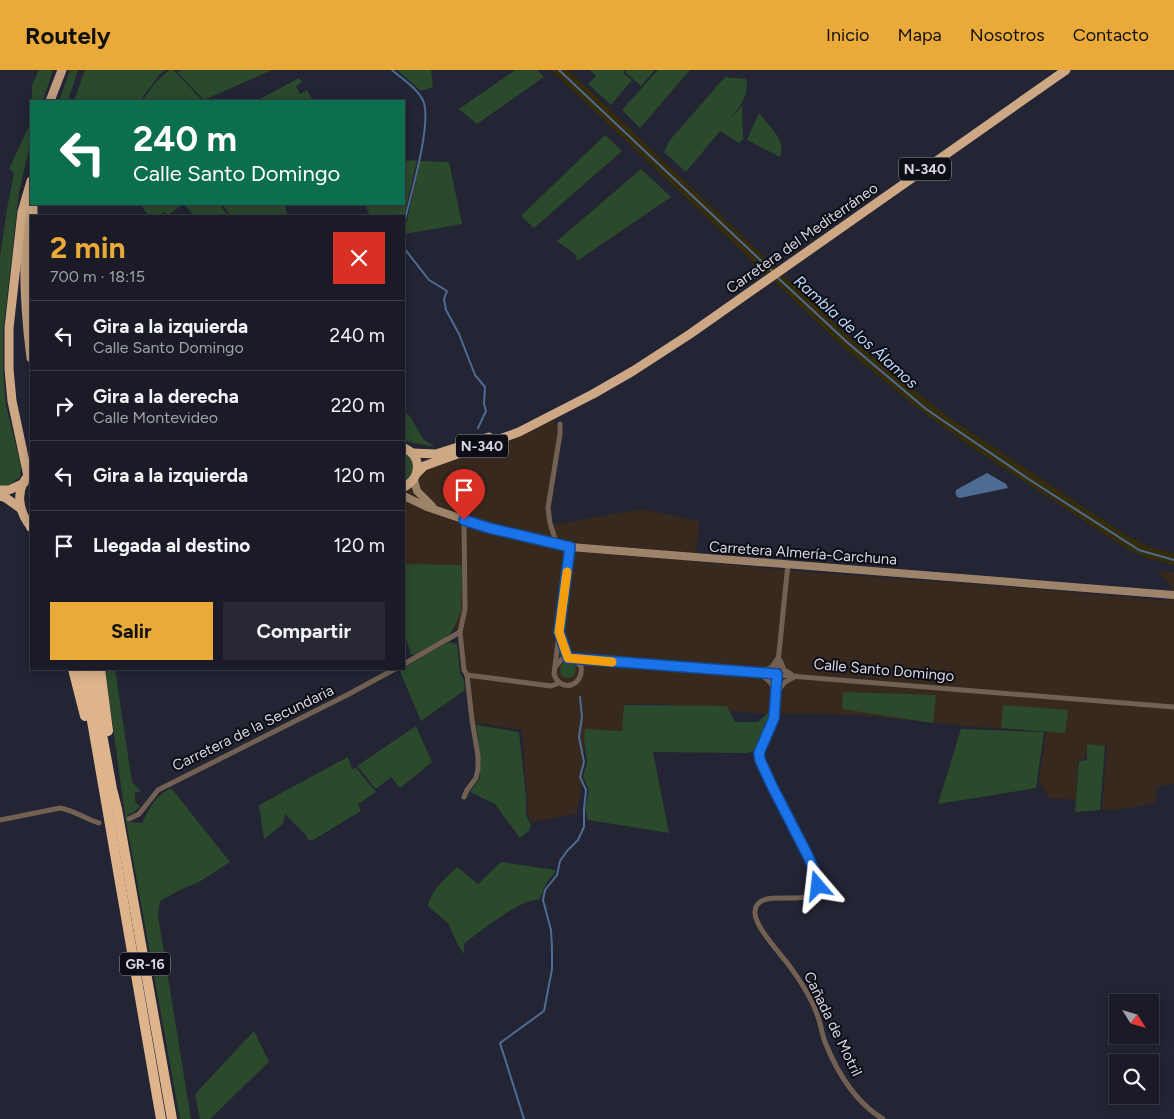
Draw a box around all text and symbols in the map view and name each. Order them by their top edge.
text: Routely [25,21,111,50]
text: Inicio [826,24,870,46]
text: Mapa [898,24,942,46]
text: Nosotros [970,24,1045,46]
text: Contacto [1073,24,1149,46]
text: 240 m [133,118,237,160]
icon: left [50,120,115,185]
road number: N-340 [899,158,951,180]
text: Calle Santo Domingo [133,160,340,187]
street label: Carretera del Mediterráneo [723,179,882,297]
text: 2 min [50,229,126,266]
button: close [333,232,385,284]
text: 700 m · 18:15 [50,267,145,286]
water label: Rambla de los Álamos [790,271,922,393]
text: Gira a la izquierda [93,315,248,338]
icon: left [50,322,78,350]
text: 240 m [330,324,385,347]
text: Calle Santo Domingo [93,338,244,357]
text: Gira a la derecha [93,385,239,408]
icon: right [50,392,78,420]
text: 220 m [331,394,385,417]
text: Calle Montevideo [93,408,218,427]
road number: N-340 [456,434,508,458]
icon: left [50,462,78,490]
text: Gira a la izquierda [93,464,248,487]
text: 120 m [333,464,385,487]
pin [443,469,485,520]
icon: arrive [450,476,478,504]
icon: arrive [50,532,78,560]
text: Llegada al destino [93,534,250,557]
text: 120 m [333,534,385,557]
street label: Carretera Almería-Carchuna [708,537,898,569]
button: Salir [50,602,213,660]
button: Compartir [223,602,385,660]
street label: Calle Santo Domingo [813,655,955,685]
street label: Carretera de la Secundaria [169,681,337,775]
position arrow [791,859,843,911]
road number: GR-16 [120,952,170,976]
street label: Cañada de Motril [800,969,866,1079]
north arrow [1109,994,1159,1044]
map controls [1109,994,1159,1104]
button: search [1109,1054,1159,1104]

